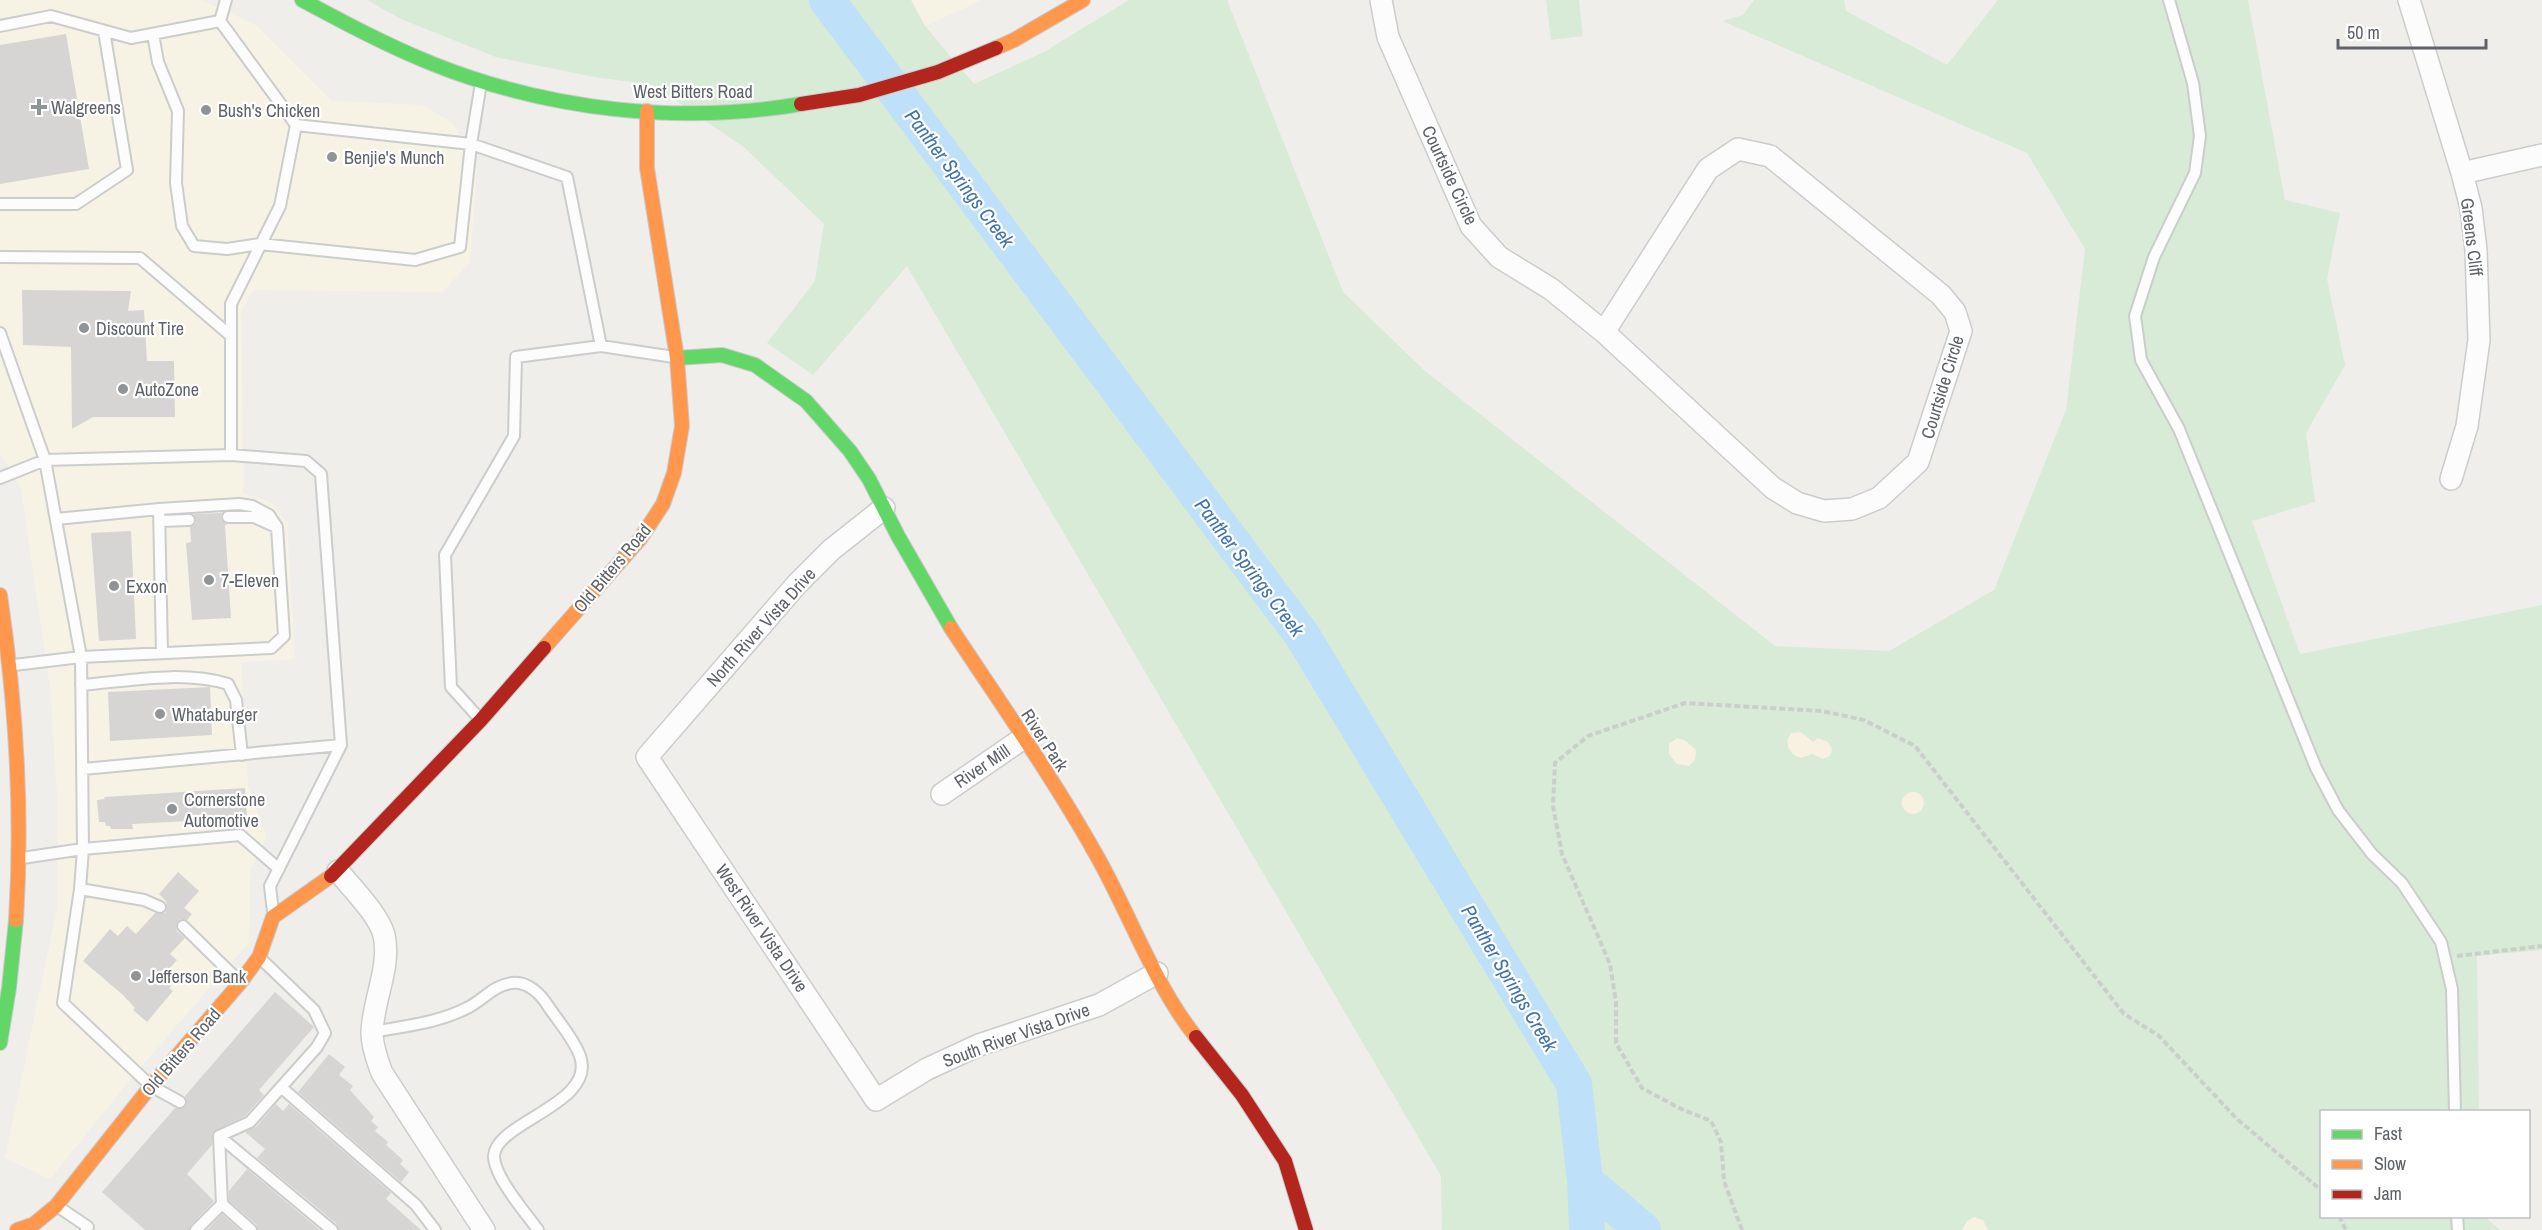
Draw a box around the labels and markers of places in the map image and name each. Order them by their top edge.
place label: Walgreens [51,95,121,120]
place label: Bush's Chicken [218,98,320,123]
marker: Walgreens [32,100,46,114]
marker: Bush's Chicken [199,103,213,117]
place label: Benjie's Munch [344,145,444,170]
marker: Benjie's Munch [325,150,339,164]
place label: Discount Tire [96,316,184,341]
marker: Discount Tire [77,321,91,335]
place label: AutoZone [134,377,199,402]
marker: AutoZone [116,382,130,396]
place label: 7-Eleven [221,568,279,593]
marker: 7-Eleven [202,573,216,587]
place label: Exxon [126,574,167,599]
marker: Exxon [107,579,121,593]
place label: Whataburger [172,702,257,727]
marker: Whataburger [153,707,167,721]
place label: Cornerstone Automotive [183,787,265,833]
marker: Cornerstone Automotive [165,802,179,816]
place label: Jefferson Bank [148,964,247,989]
marker: Jefferson Bank [129,969,143,983]

